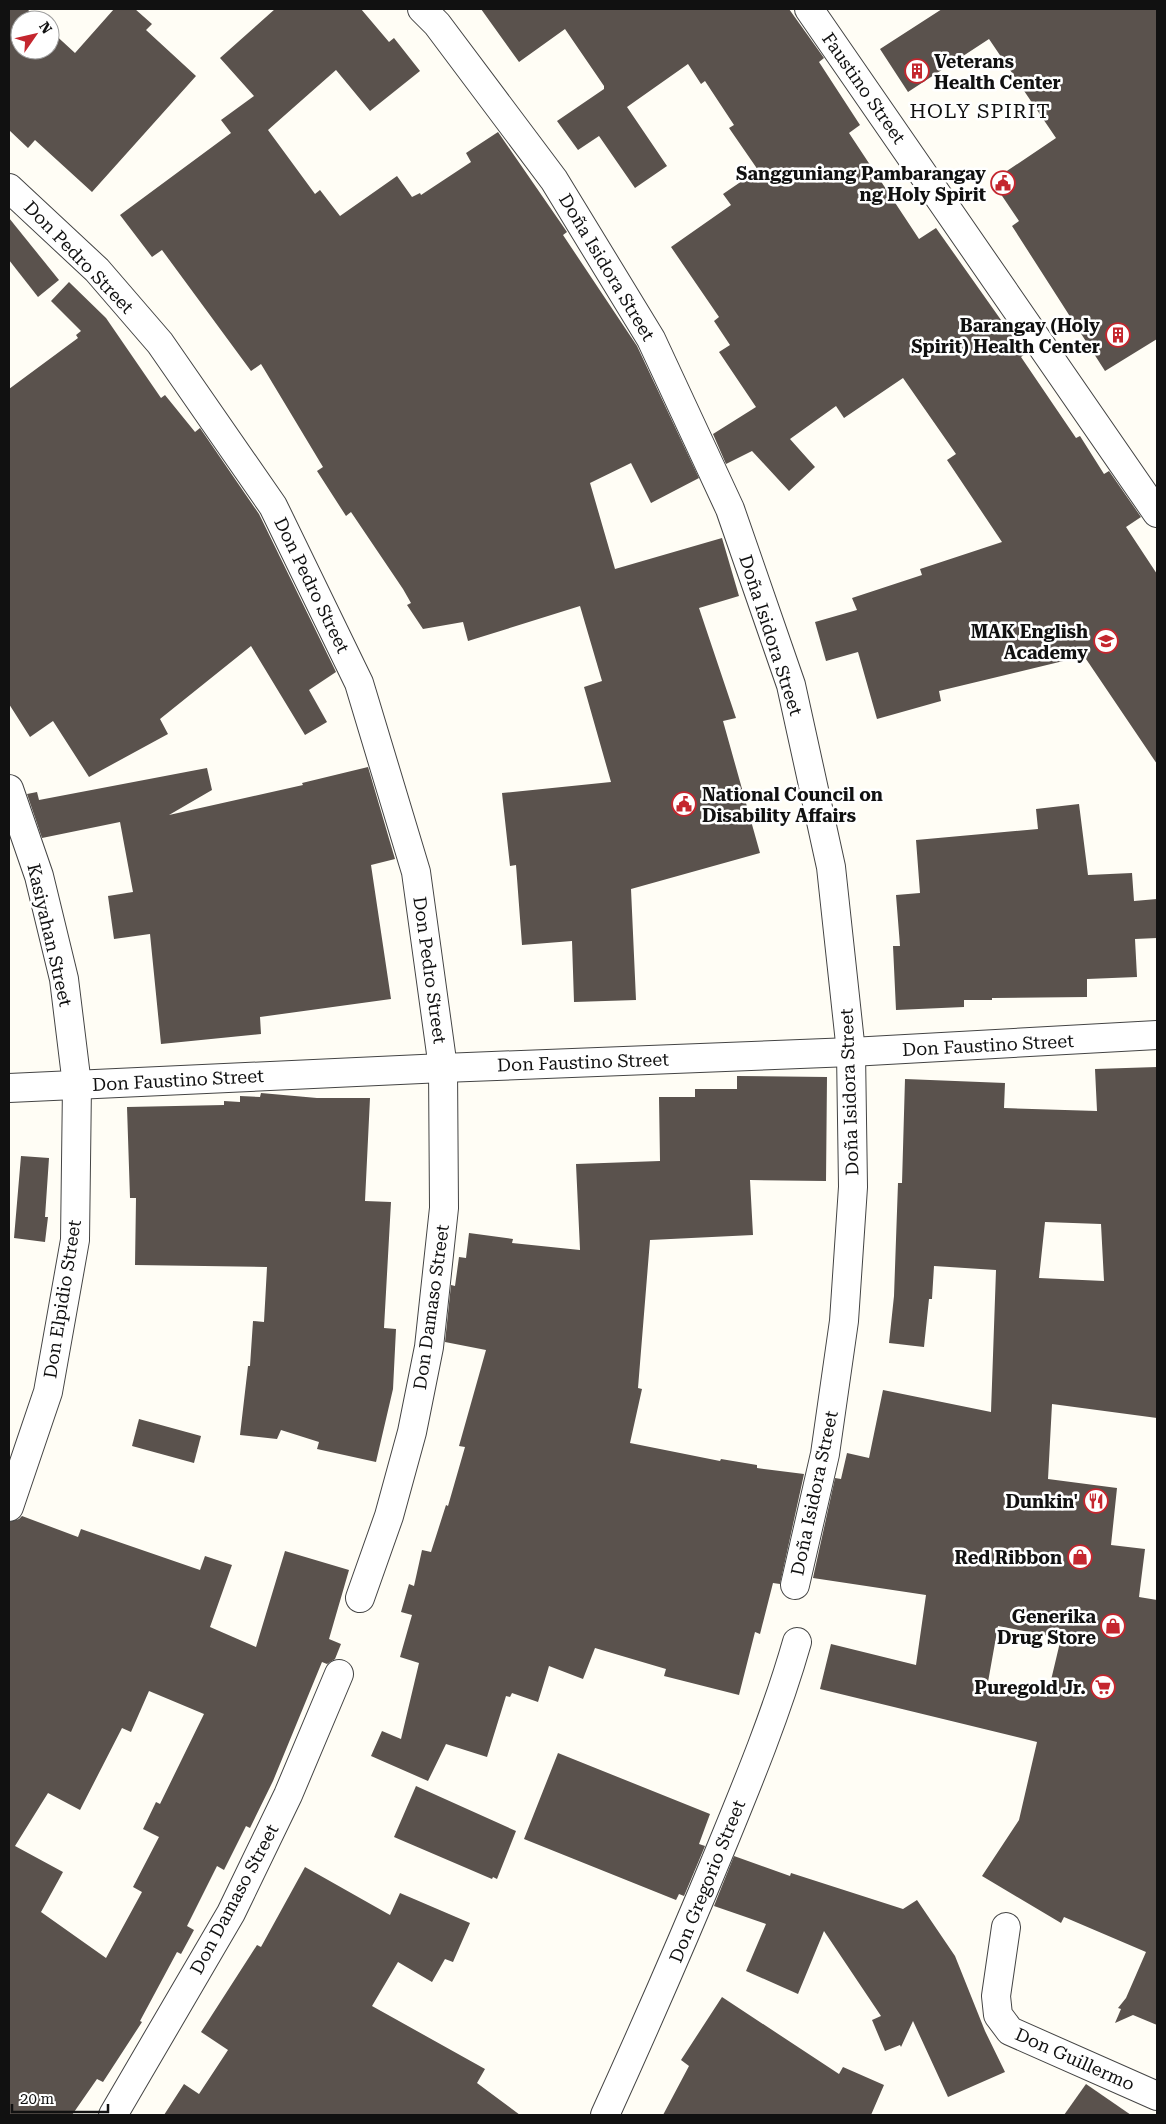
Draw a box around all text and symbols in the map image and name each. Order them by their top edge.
north arrow [10,10,60,60]
text: N [36,19,56,37]
street label: Faustino Street [818,28,910,148]
place label: Veterans Health Center [934,51,1061,93]
building icon: Veterans Health Center [904,58,930,84]
district label: HOLY SPIRIT [909,99,1051,123]
place label: Sangguniang Pambarangay ng Holy Spirit [736,163,986,205]
public building icon: Sangguniang Pambarangay ng Holy Spirit [990,170,1016,196]
street label: Doña Isidora Street [555,190,659,345]
street label: Don Pedro Street [20,196,138,318]
place label: Barangay (Holy Spirit) Health Center [911,315,1100,357]
building icon: Barangay (Holy Spirit) Health Center [1105,322,1131,348]
street label: Don Pedro Street [270,514,354,657]
street label: Doña Isidora Street [735,552,807,718]
place label: MAK English Academy [971,621,1088,663]
school or university icon: MAK English Academy [1093,628,1119,654]
place label: National Council on Disability Affairs [702,784,883,826]
public building icon: National Council on Disability Affairs [671,791,697,817]
street label: Kasiyahan Street [23,861,77,1009]
street label: Don Pedro Street [409,895,451,1045]
street label: Doña Isidora Street [836,1008,862,1176]
street label: Don Faustino Street [902,1030,1075,1060]
street label: Don Faustino Street [497,1048,670,1075]
street label: Don Faustino Street [92,1065,265,1095]
street label: Don Elpidio Street [39,1218,85,1380]
street label: Don Damaso Street [409,1223,453,1391]
street label: Doña Isidora Street [786,1408,842,1577]
restaurant icon: Dunkin' [1083,1488,1109,1514]
place label: Dunkin' [1006,1491,1078,1512]
shop icon: Red Ribbon [1067,1544,1093,1570]
place label: Red Ribbon [955,1547,1062,1568]
place label: Generika Drug Store [997,1606,1096,1648]
shop icon: Generika Drug Store [1100,1613,1126,1639]
supermarket icon: Puregold Jr. [1090,1674,1116,1700]
place label: Puregold Jr. [974,1677,1086,1698]
street label: Don Gregorio Street [665,1796,749,1965]
street label: Don Damaso Street [186,1820,283,1978]
street label: Don Guillermo [1012,2023,1138,2095]
scale bar [12,2082,109,2114]
text: 20 m [20,2090,55,2108]

